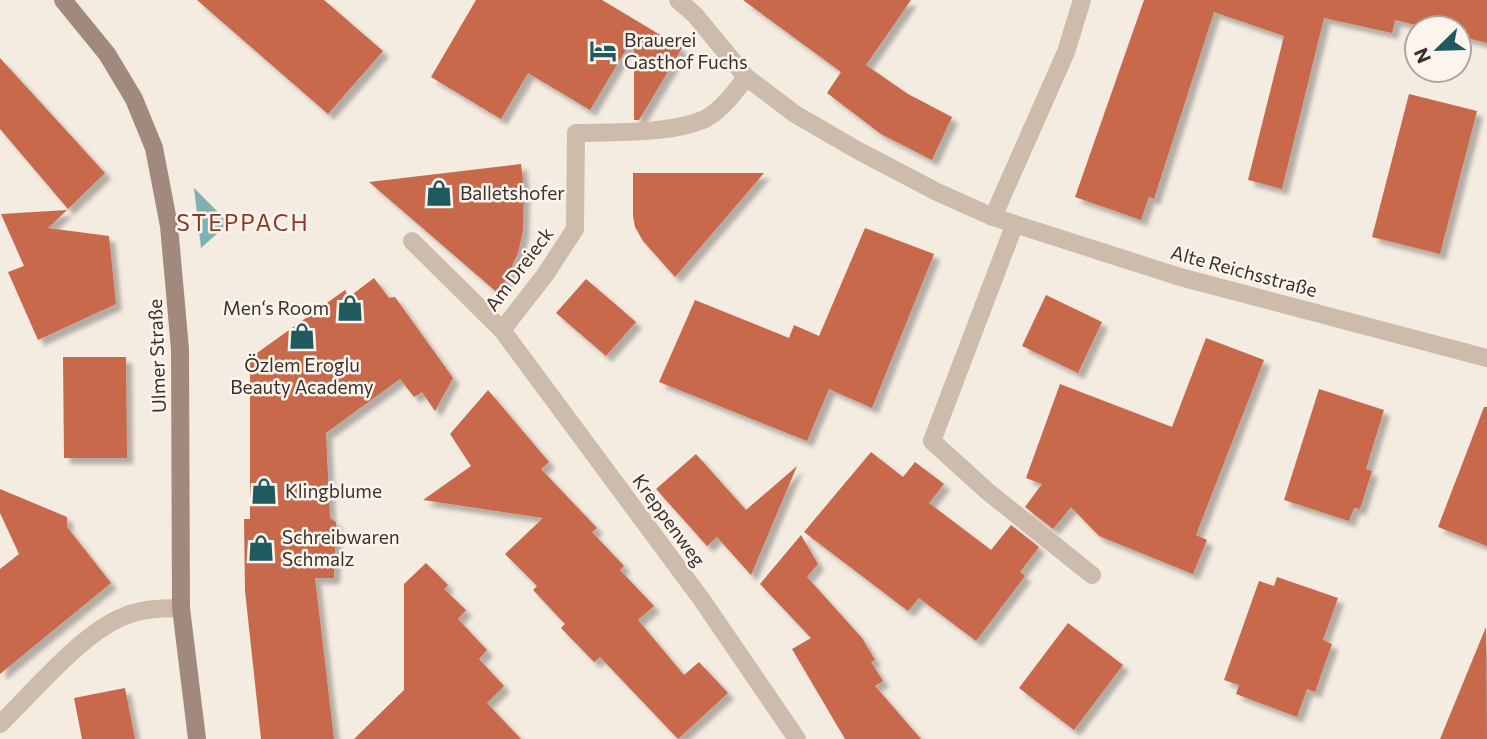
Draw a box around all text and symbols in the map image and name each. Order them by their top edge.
north arrow [1403,14,1473,84]
place label: Brauerei Gasthof Fuchs [624,28,748,73]
hotel icon: Brauerei Gasthof Fuchs [588,36,618,66]
text: N [1409,45,1435,67]
shop icon: Balletshofer [424,178,454,208]
place label: Balletshofer [460,181,565,204]
district label: STEPPACH [176,208,310,236]
street label: Am Dreieck [480,222,558,315]
street label: Alte Reichsstraße [1169,240,1320,301]
shop icon: Men‘s Room [335,293,365,323]
place label: Men‘s Room [223,296,329,319]
street label: Ulmer Straße [143,299,170,413]
shop icon: Özlem Eroglu Beauty Academy [287,321,317,351]
place label: Özlem Eroglu Beauty Academy [230,353,374,398]
street label: Kreppenweg [628,469,711,570]
shop icon: Klingblume [249,476,279,506]
place label: Klingblume [285,479,382,502]
place label: Schreibwaren Schmalz [282,525,400,570]
shop icon: Schreibwaren Schmalz [246,533,276,563]

